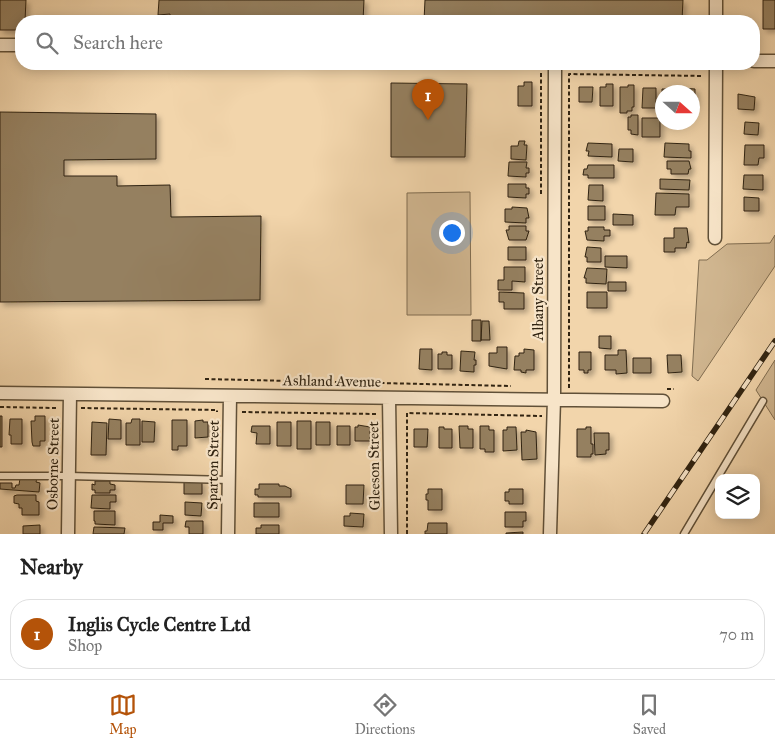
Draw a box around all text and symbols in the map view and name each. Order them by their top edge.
search box [15,15,760,70]
icon: search [33,29,61,57]
text: Search here [73,31,163,54]
pin: 1 [412,79,444,120]
north arrow [655,85,700,130]
your location [439,220,465,246]
street label: Albany Street [529,257,547,342]
street label: Ashland Avenue [282,371,381,391]
street label: Osborne Street [43,417,63,510]
street label: Sparton Street [203,419,223,510]
street label: Gleeson Street [364,421,384,511]
map controls [715,474,760,519]
button: layers [715,474,760,519]
text: Nearby [20,554,83,580]
text: Inglis Cycle Centre Ltd [68,613,251,636]
text: 1 [34,625,40,644]
text: 70 m [719,625,754,644]
text: Shop [68,636,102,655]
tab: Map [109,691,137,738]
tab: Directions [355,691,415,738]
tab: Saved [633,691,666,738]

